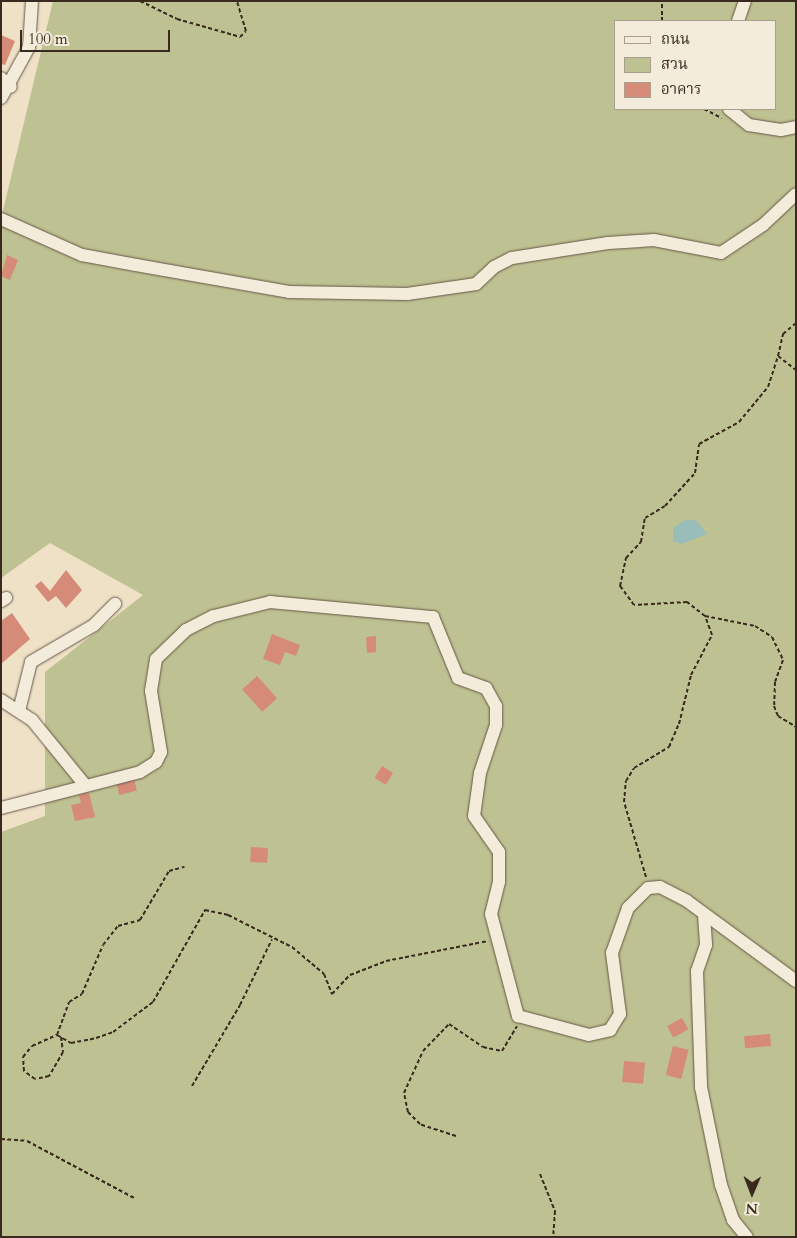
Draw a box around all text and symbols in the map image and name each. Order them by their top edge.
scale bar [22,20,172,52]
legend [614,20,777,110]
text: 100 m [28,29,68,49]
text: ถนน [661,29,690,49]
text: สวน [661,54,688,74]
text: อาคาร [661,79,701,99]
north arrow [727,1168,777,1218]
text: N [745,1199,758,1218]

